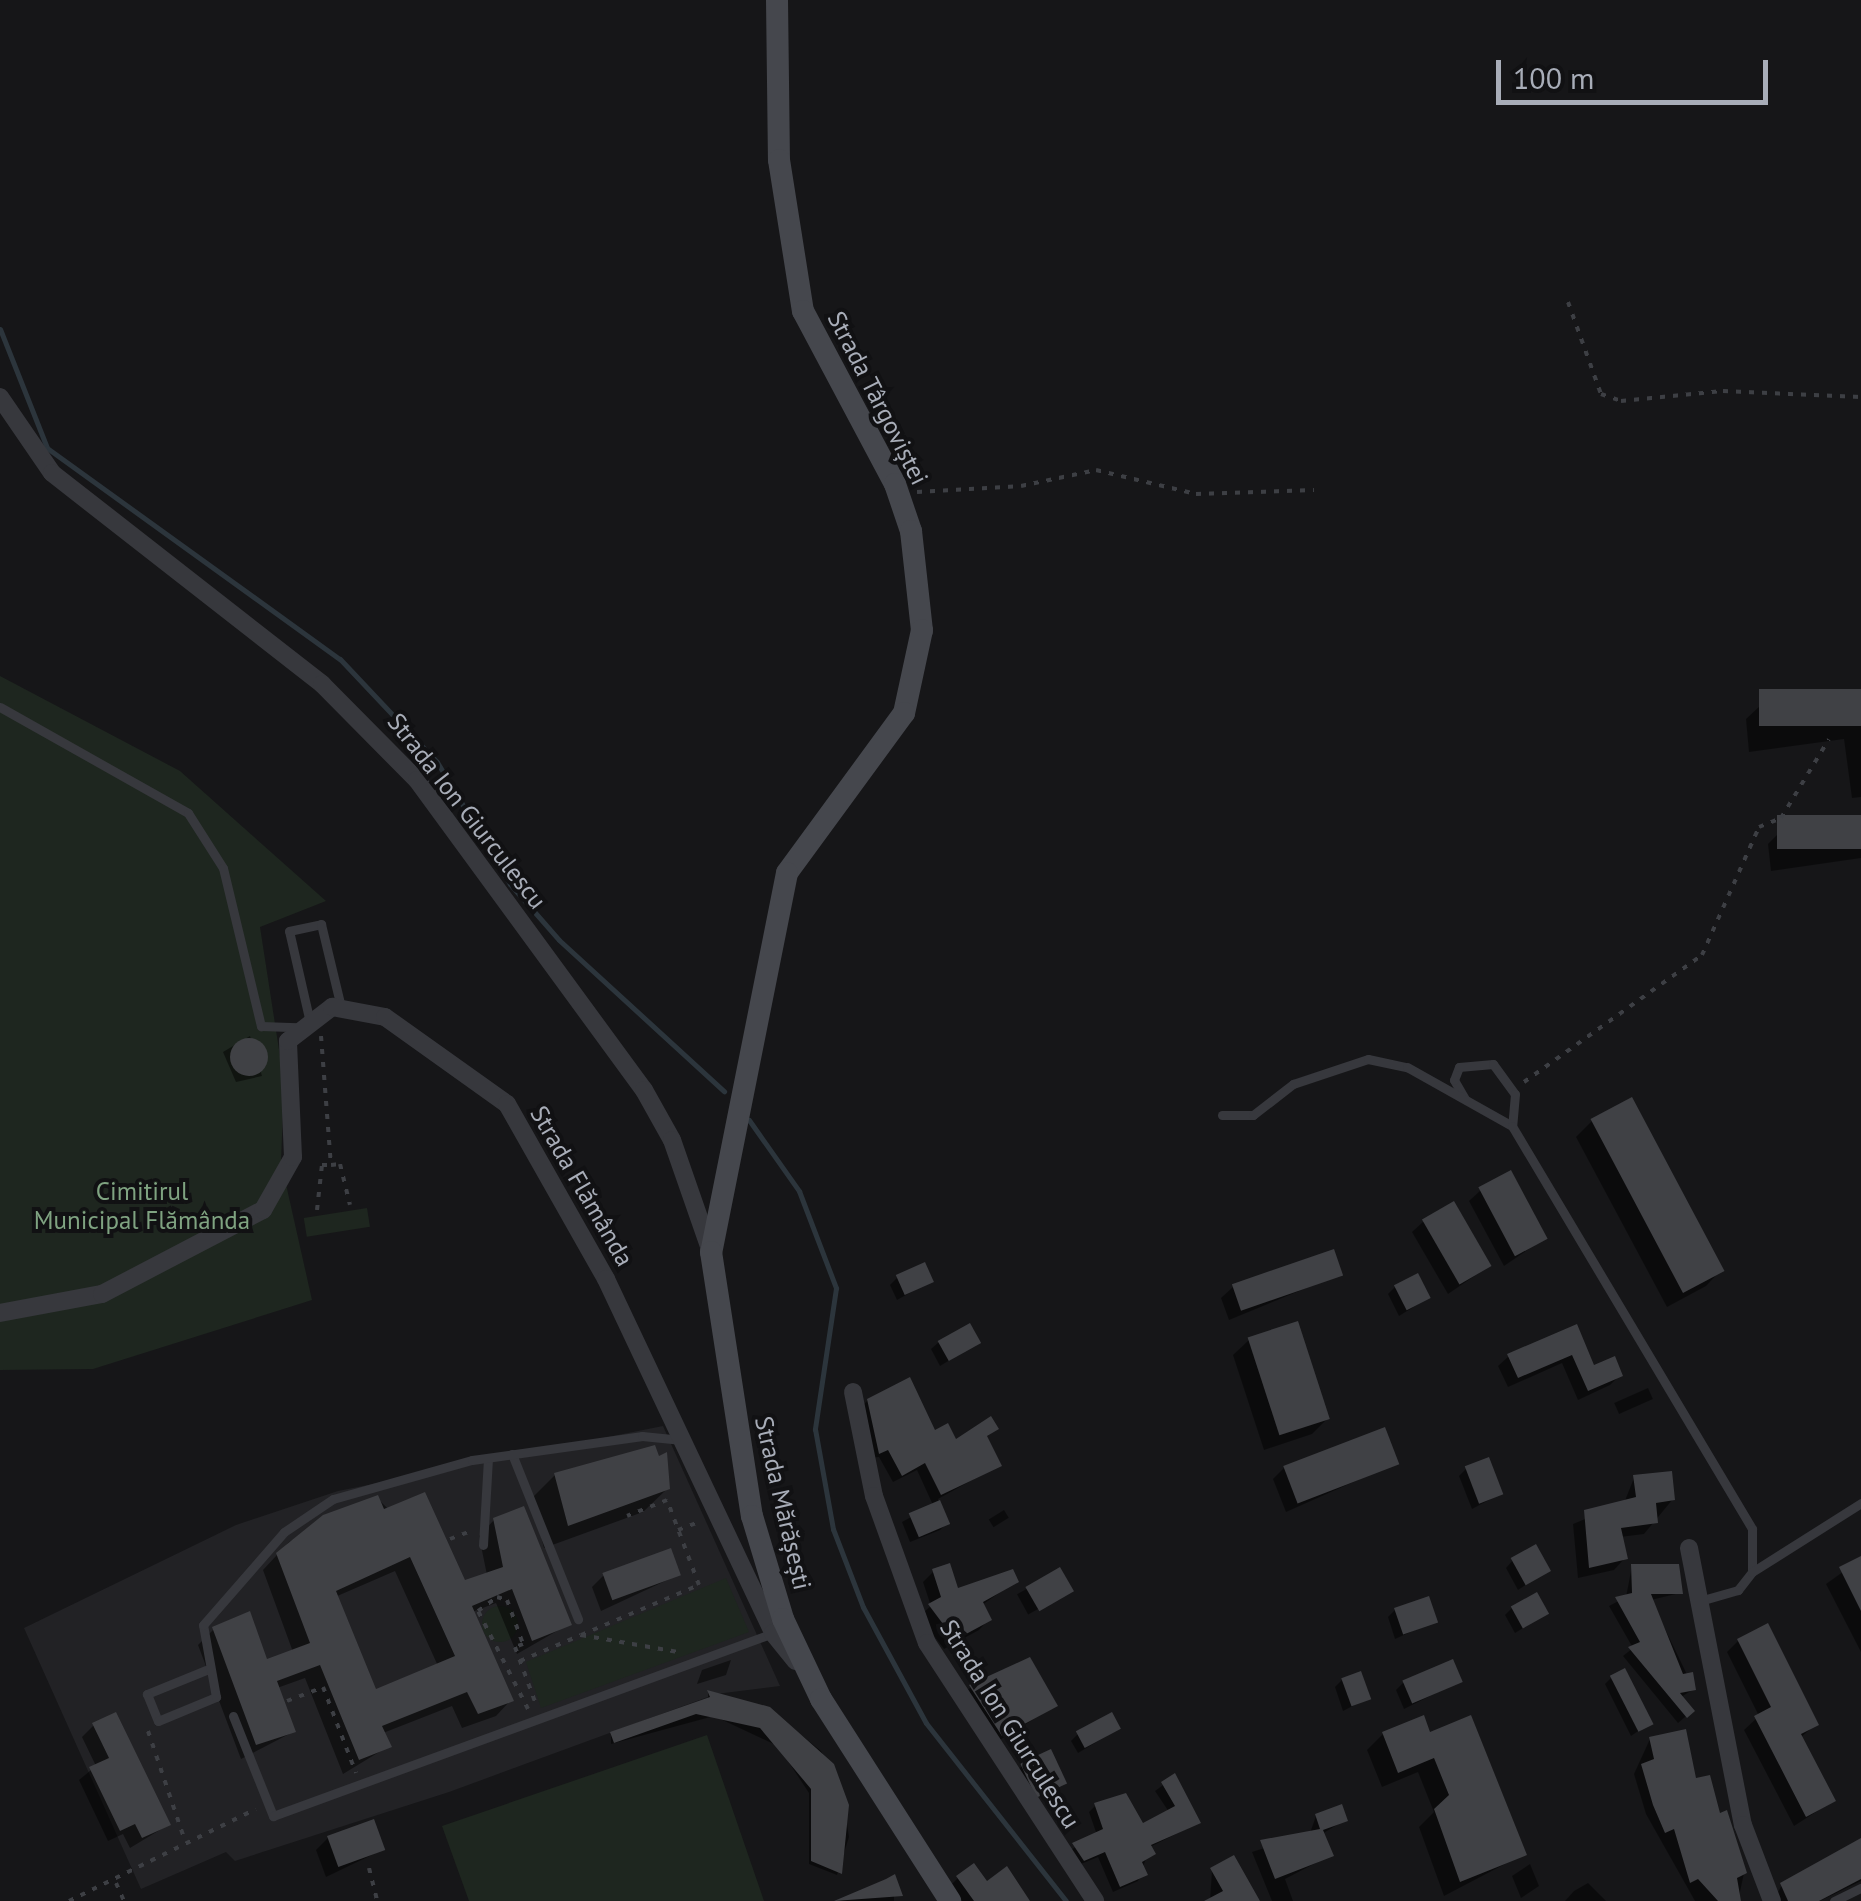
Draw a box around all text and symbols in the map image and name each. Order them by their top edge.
scale bar [1501,40,1774,102]
text: 100 m [1513,58,1594,97]
street label: Strada Târgoviștei [821,306,935,490]
street label: Strada Ion Giurculescu [381,707,553,915]
street label: Strada Flămânda [524,1101,640,1271]
park label: Cimitirul Municipal Flămânda [34,1177,250,1236]
street label: Strada Mărășești [748,1413,818,1593]
street label: Strada Ion Giurculescu [934,1614,1086,1834]

